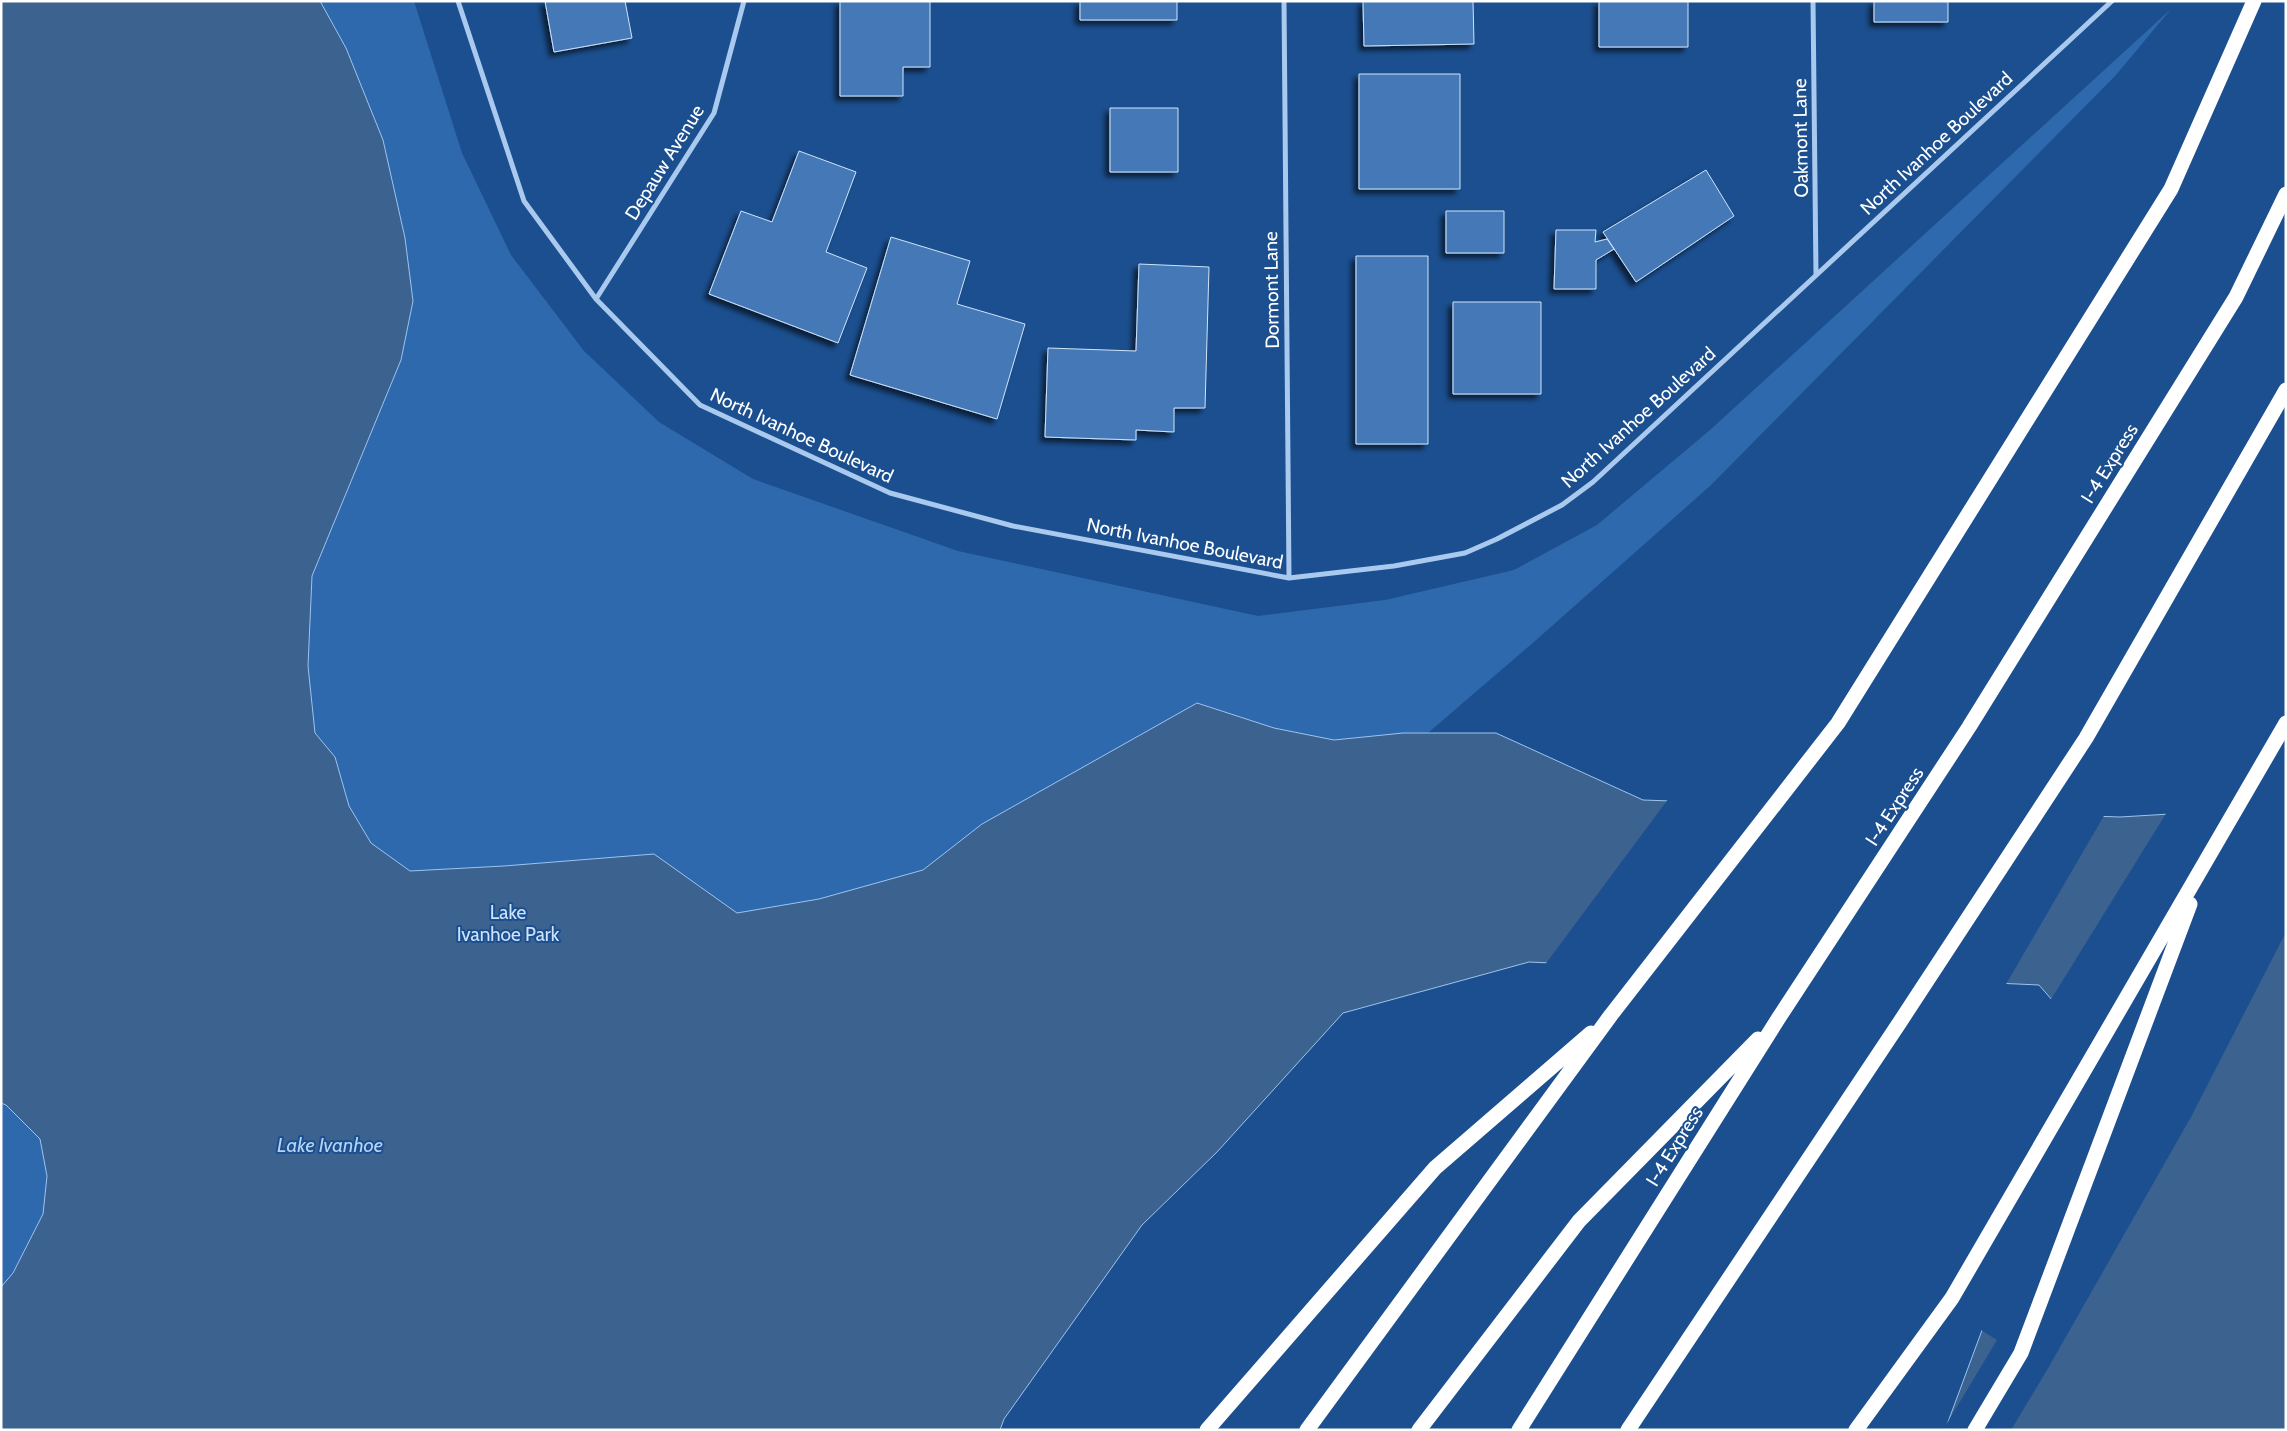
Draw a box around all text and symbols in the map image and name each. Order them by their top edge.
street label: North Ivanhoe Boulevard [1856,67,2017,220]
street label: Oakmont Lane [1788,78,1813,198]
street label: Depauw Avenue [620,100,709,224]
street label: Dormont Lane [1259,231,1284,349]
street label: North Ivanhoe Boulevard [1557,342,1720,493]
street label: North Ivanhoe Boulevard [707,383,897,488]
street label: I-4 Express [2076,419,2143,507]
street label: North Ivanhoe Boulevard [1085,513,1285,574]
street label: I-4 Express [1860,762,1929,850]
park label: Lake Ivanhoe Park [457,901,560,946]
street label: I-4 Express [1641,1102,1708,1190]
water label: Lake Ivanhoe [277,1133,383,1157]

